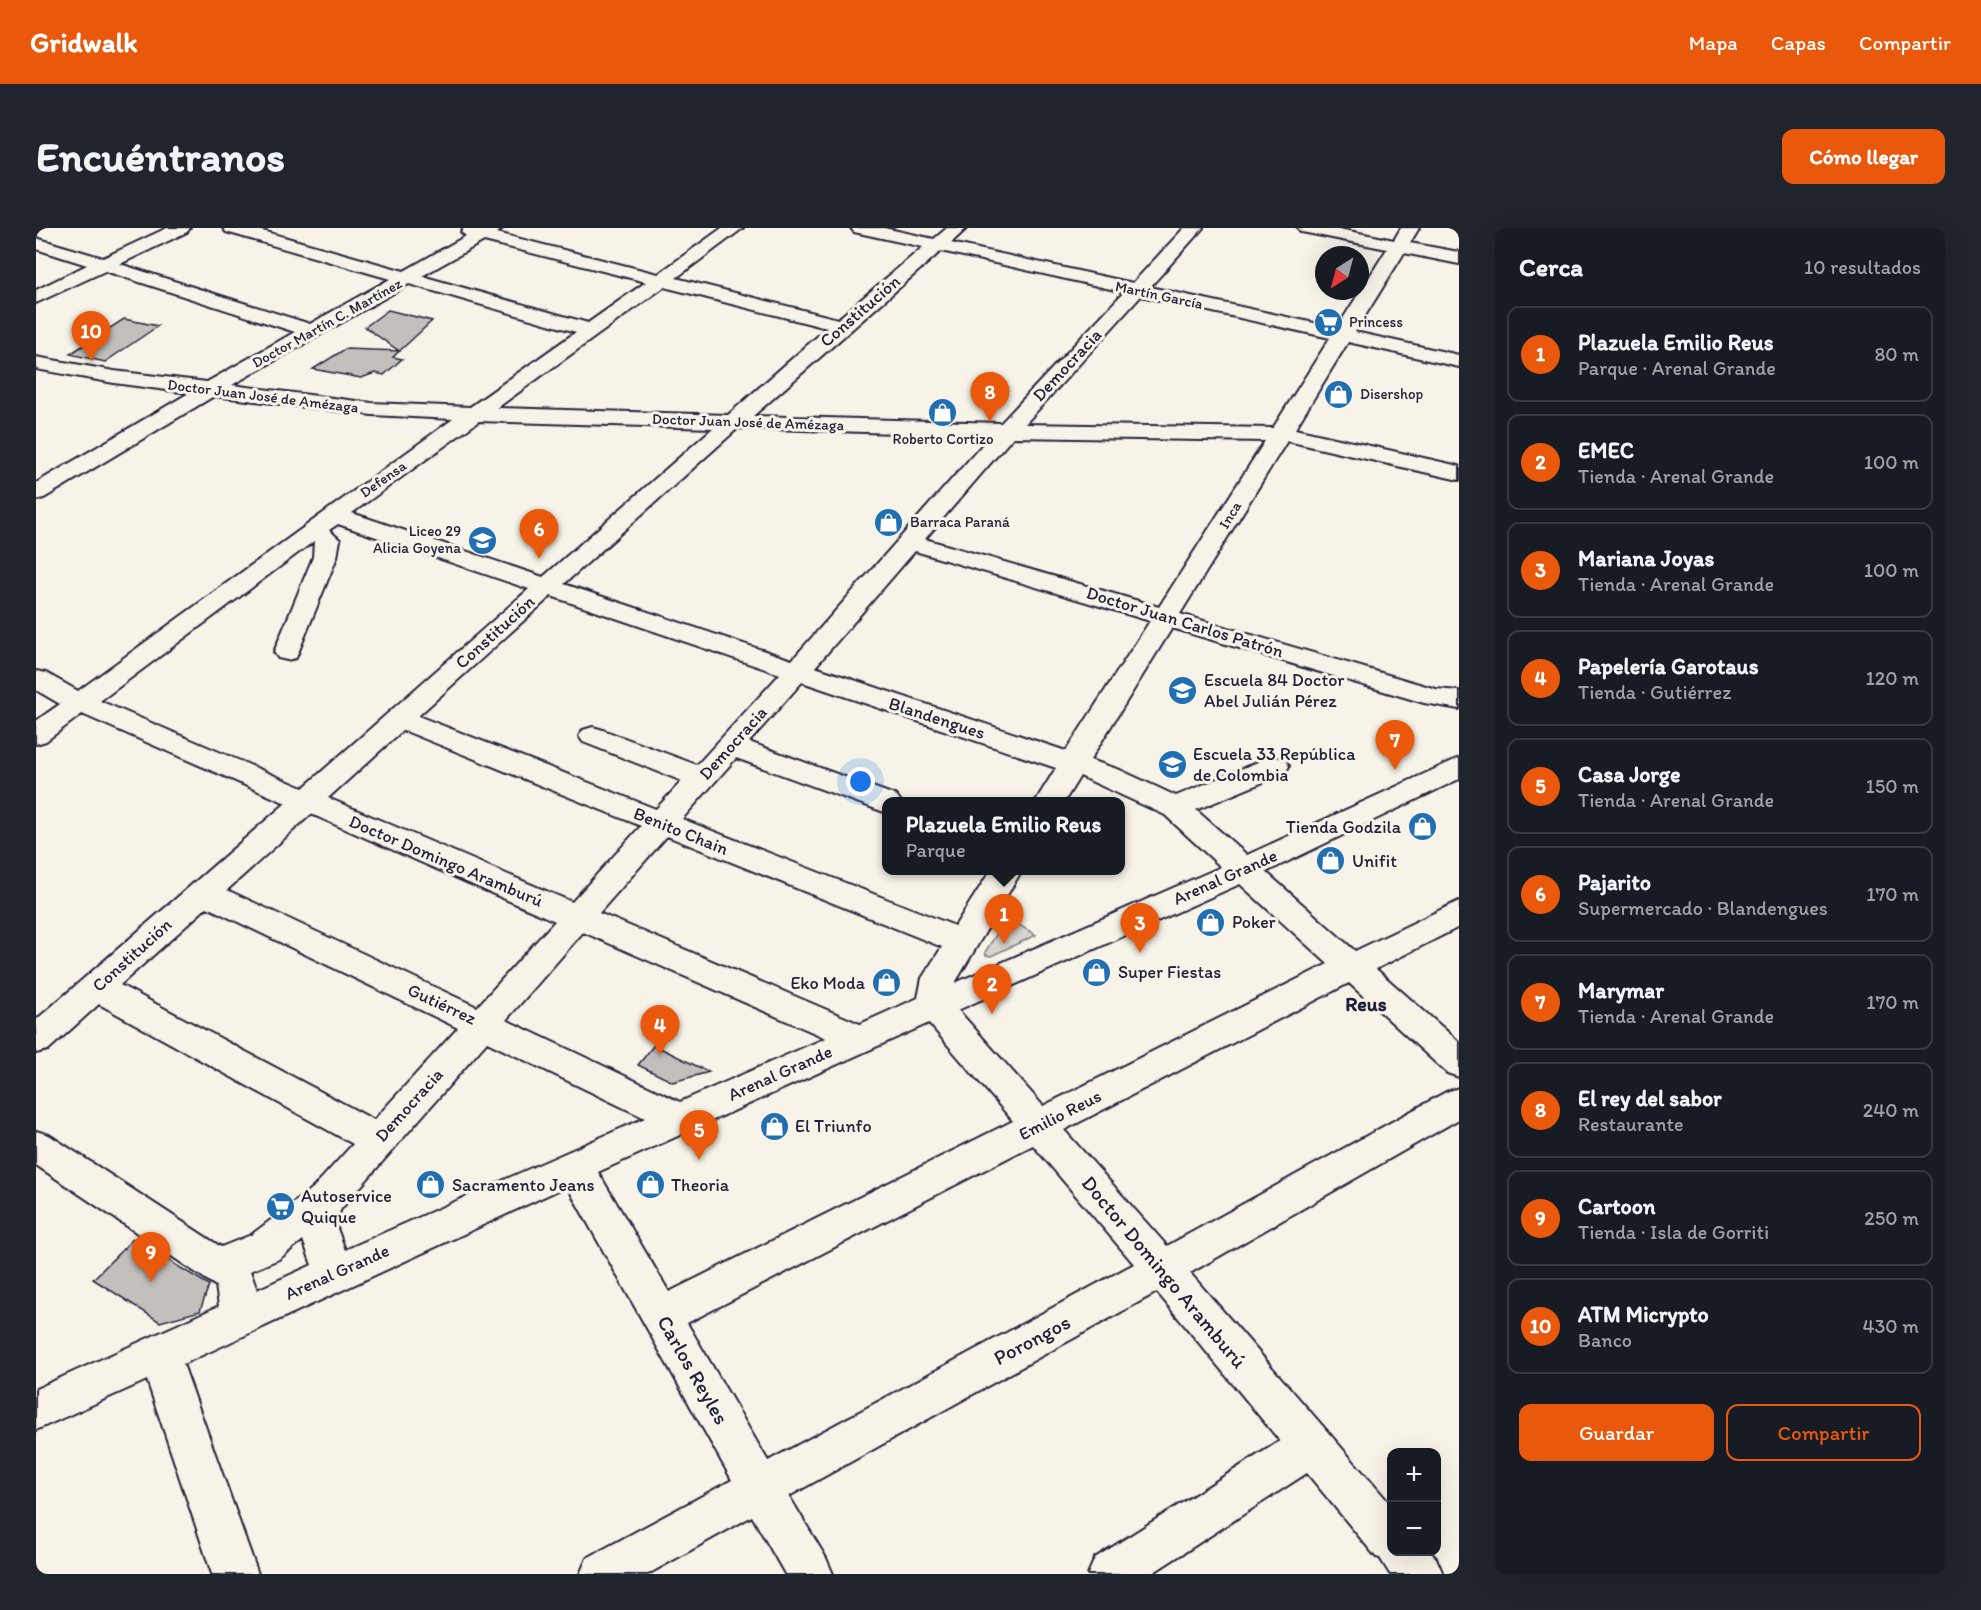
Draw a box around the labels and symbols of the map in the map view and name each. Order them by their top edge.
north arrow [1315,246,1369,300]
street label: Constitución [815,270,905,352]
street label: Doctor Martín C. Martínez [249,274,405,372]
street label: Martín García [1114,277,1205,313]
supermarket icon: Princess [1312,306,1344,338]
pin: 10 [72,312,110,361]
place label: Princess [1349,313,1403,331]
street label: Democracia [1028,324,1106,406]
pin: 8 [970,372,1010,422]
street label: Doctor Juan José de Amézaga [167,375,360,417]
shop icon: Disershop [1323,378,1355,410]
place label: Disershop [1360,385,1423,403]
shop icon: Roberto Cortizo [927,396,959,428]
street label: Doctor Juan José de Amézaga [652,410,845,434]
place label: Roberto Cortizo [892,430,994,448]
street label: Defensa [356,456,410,501]
street label: Inca [1215,498,1245,532]
shop icon: Barraca Paraná [873,506,905,538]
pin: 6 [520,510,558,559]
place label: Barraca Paraná [910,513,1010,531]
place label: Liceo 29 Alicia Goyena [373,522,461,557]
school or university icon: Liceo 29 Alicia Goyena [466,524,498,556]
street label: Doctor Juan Carlos Patrón [1084,582,1286,662]
street label: Constitución [451,591,539,673]
place label: Escuela 84 Doctor Abel Julián Pérez [1204,669,1345,712]
school or university icon: Escuela 84 Doctor Abel Julián Pérez [1167,674,1199,706]
street label: Blandengues [886,692,988,744]
street label: Democracia [694,702,772,784]
pin: 7 [1376,720,1414,770]
place label: Escuela 33 República de Colombia [1193,743,1356,786]
school or university icon: Escuela 33 República de Colombia [1156,748,1188,780]
your location [846,767,875,796]
street label: Benito Chain [630,802,732,860]
street label: Doctor Domingo Aramburú [346,810,546,912]
shop icon: Tienda Godzila [1406,811,1438,843]
place label: Tienda Godzila [1286,816,1402,838]
street label: Arenal Grande [1169,844,1281,910]
shop icon: Unifit [1315,845,1347,877]
place label: Unifit [1352,850,1397,872]
pin: 1 [984,894,1024,944]
pin: 3 [1120,904,1160,953]
shop icon: Poker [1195,906,1227,938]
place label: Poker [1232,911,1276,933]
street label: Constitución [88,914,176,996]
shop icon: Super Fiestas [1081,956,1113,988]
place label: Super Fiestas [1118,961,1221,983]
pin: 2 [972,964,1012,1014]
shop icon: Eko Moda [870,967,902,999]
place label: Eko Moda [790,972,866,994]
street label: Gutiérrez [404,979,480,1030]
district label: Reus [1345,992,1387,1016]
pin: 4 [640,1006,680,1055]
street label: Arenal Grande [724,1040,836,1106]
street label: Democracia [370,1064,448,1146]
street label: Emilio Reus [1015,1085,1105,1145]
pin: 5 [680,1110,718,1160]
shop icon: El Triunfo [758,1110,790,1142]
place label: El Triunfo [795,1115,872,1137]
shop icon: Sacramento Jeans [415,1169,447,1201]
shop icon: Theoria [634,1169,666,1201]
street label: Doctor Domingo Aramburú [1077,1170,1252,1373]
place label: Sacramento Jeans [452,1174,595,1196]
place label: Theoria [671,1174,730,1196]
place label: Autoservice Quique [301,1185,392,1228]
supermarket icon: Autoservice Quique [264,1190,296,1222]
pin: 9 [132,1232,170,1282]
street label: Arenal Grande [281,1239,393,1305]
street label: Porongos [989,1309,1074,1370]
street label: Carlos Reyles [652,1311,735,1429]

